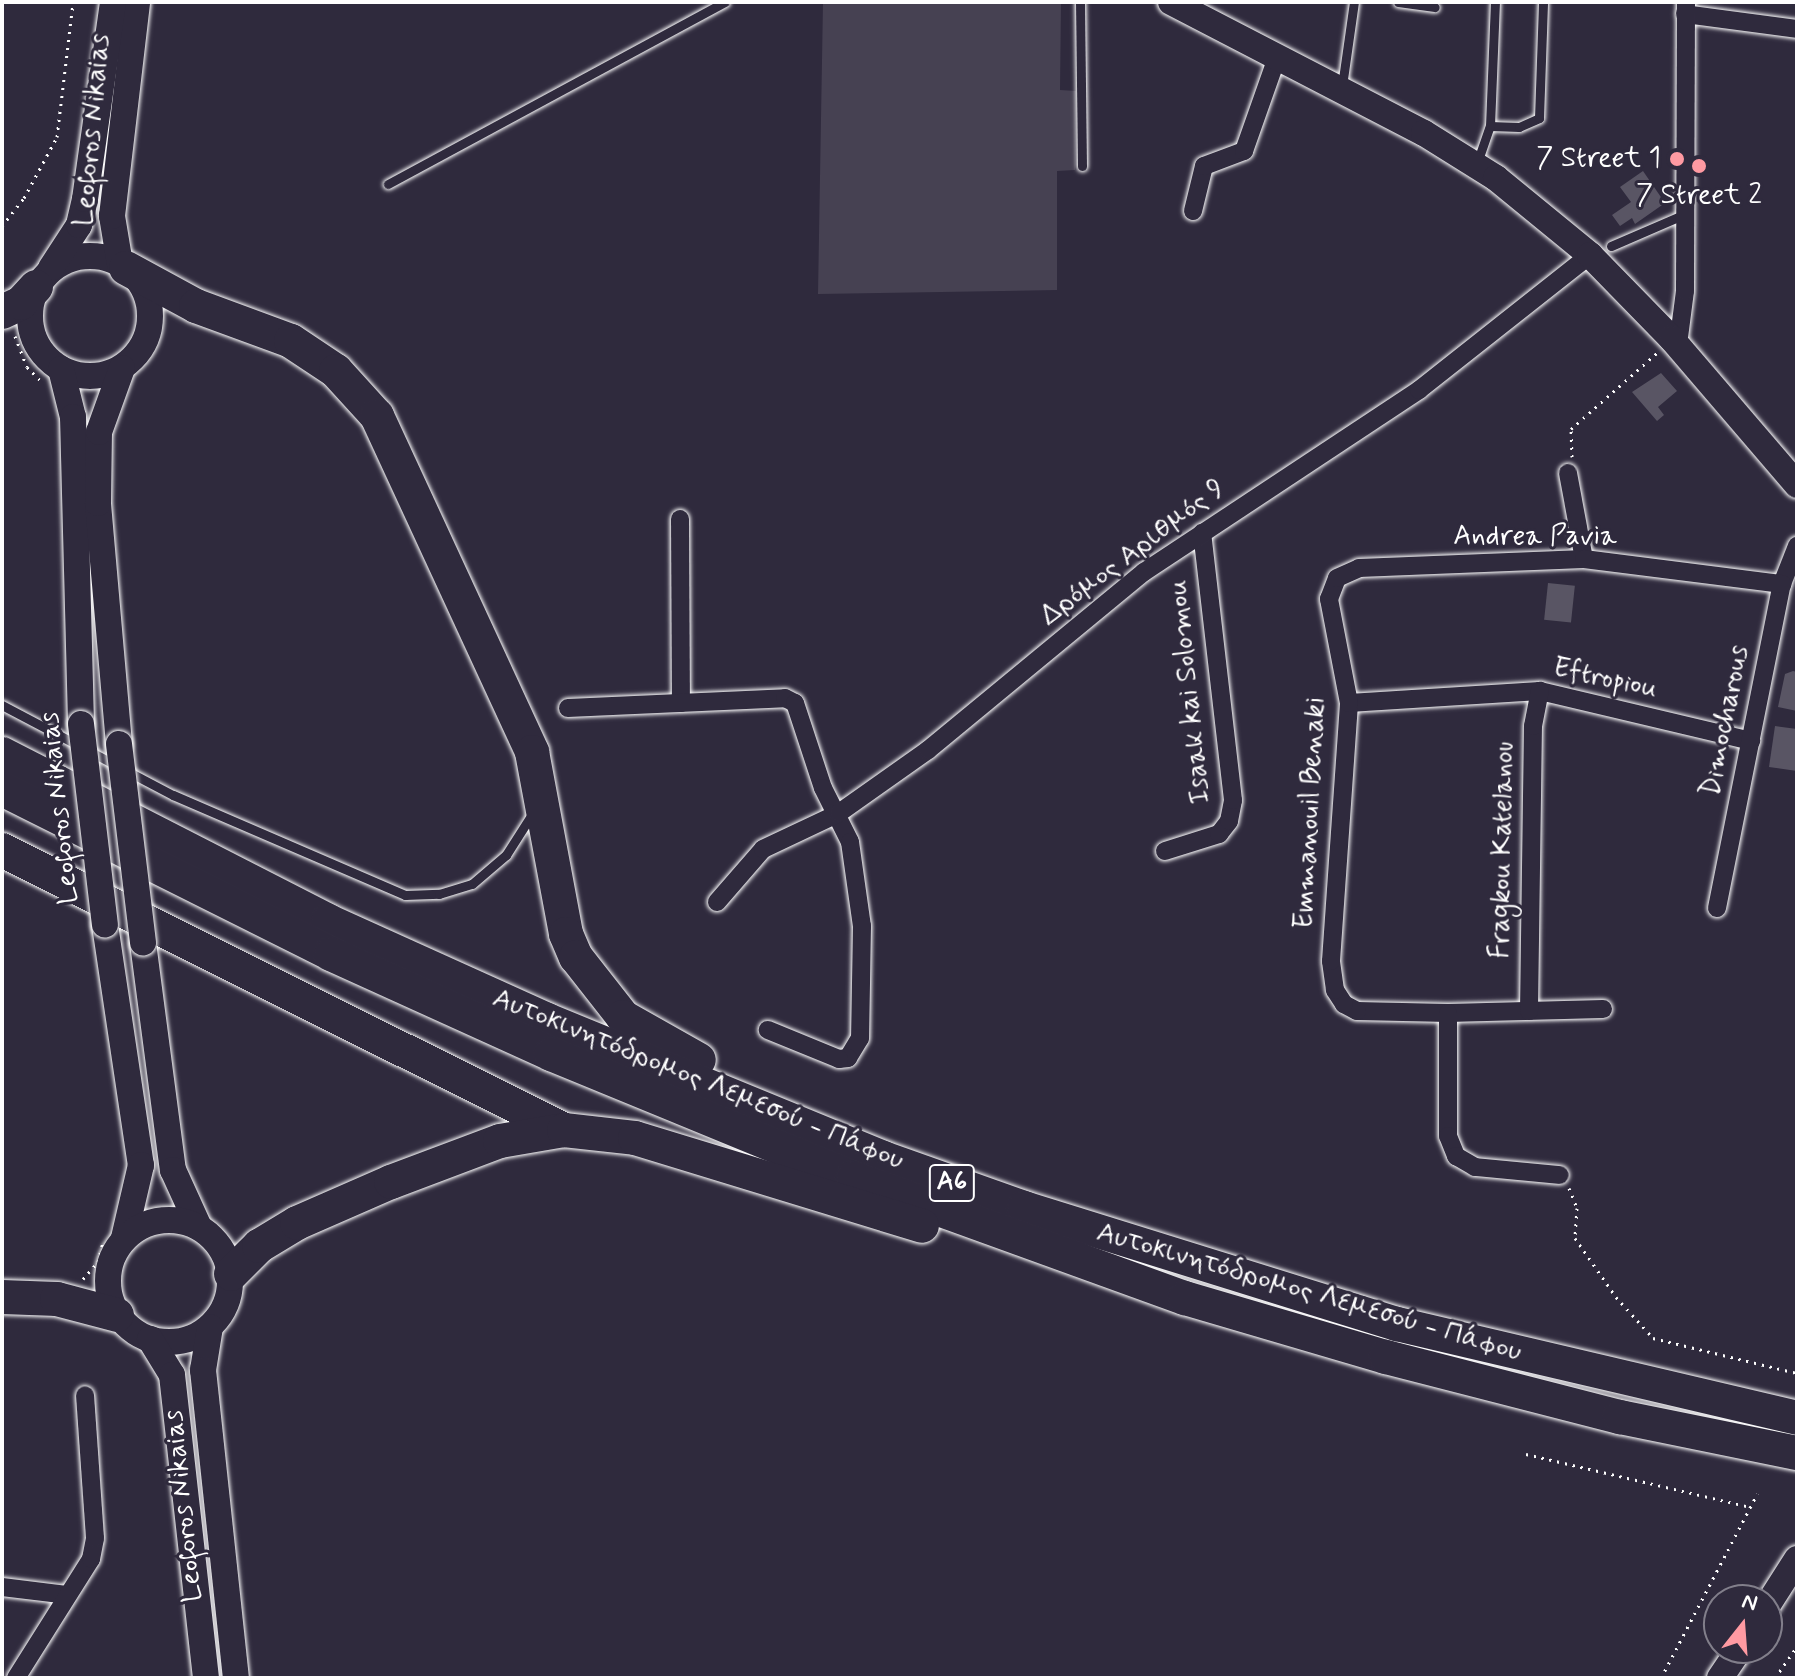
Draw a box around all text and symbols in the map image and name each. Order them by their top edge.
street label: Leoforos Nikaias [68,32,118,228]
place label: 7 Street 1 [1536,142,1661,176]
marker: 7 Street 1 [1668,150,1686,168]
marker: 7 Street 2 [1690,157,1708,175]
place label: 7 Street 2 [1636,179,1762,213]
street label: Δρόμος Αριθμός 9 [1034,473,1232,633]
street label: Andrea Pavia [1453,520,1617,554]
street label: Isaak kai Solomou [1162,580,1218,804]
street label: Dimocharous [1695,643,1757,799]
street label: Eftropiou [1550,652,1660,706]
street label: Emmanouil Benaki [1288,700,1334,926]
street label: Leoforos Nikaias [33,710,87,906]
street label: Fragkou Katelanou [1484,741,1522,959]
street label: Αυτοκινητόδρομος Λεμεσού - Πάφου [488,982,908,1178]
road number: A6 [928,1161,976,1205]
street label: Αυτοκινητόδρομος Λεμεσού - Πάφου [1093,1216,1525,1370]
street label: Leoforos Nikaias [157,1408,211,1604]
north arrow [1703,1584,1783,1664]
text: N [1738,1587,1761,1618]

